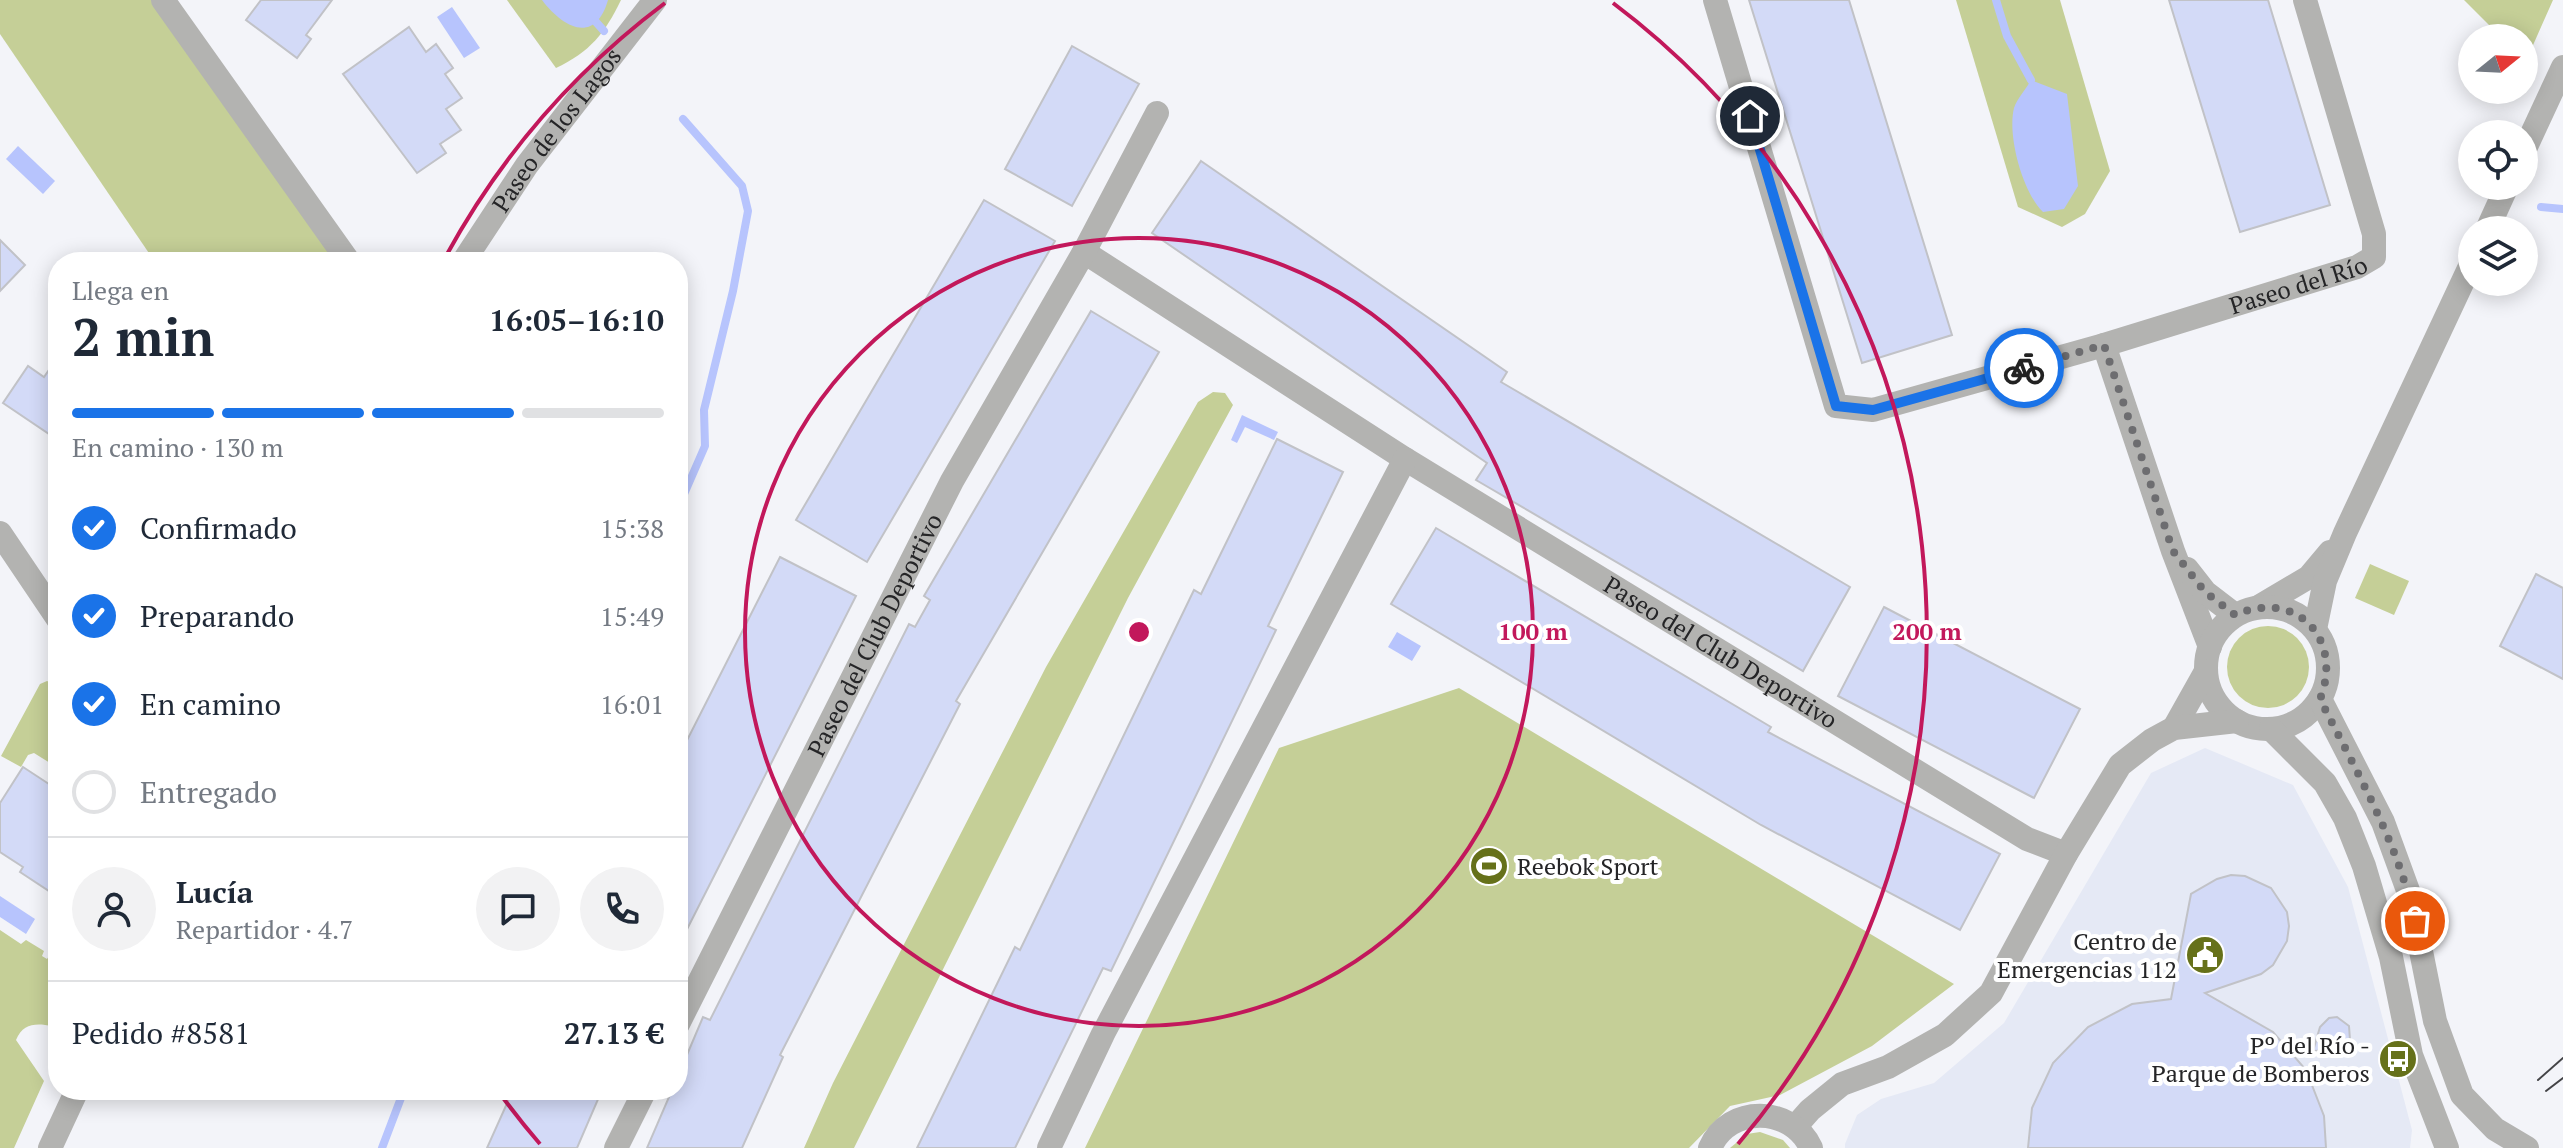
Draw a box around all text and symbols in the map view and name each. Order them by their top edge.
north arrow [2458,24,2538,104]
map controls [2458,24,2538,296]
street label: Paseo de los Lagos [484,41,628,218]
pin [1716,82,1784,150]
icon: home [1728,94,1772,138]
button: locate [2458,120,2538,200]
button: layers [2458,216,2538,296]
street label: Paseo del Río [2225,248,2373,321]
text: Llega en [72,273,169,307]
text: 16:05–16:10 [489,300,664,340]
text: 2 min [72,302,214,371]
courier [1984,328,2064,408]
icon: bike [2002,346,2046,390]
text: En camino · 130 m [72,430,283,464]
icon: check [72,506,116,550]
text: Confirmado [140,508,297,548]
street label: Paseo del Club Deportivo [800,508,949,762]
text: 15:38 [600,511,664,545]
street label: Paseo del Club Deportivo [1598,568,1844,736]
icon: check [72,594,116,638]
text: Preparando [140,596,294,636]
text: 15:49 [600,599,664,633]
text: 100 m [1498,615,1568,647]
text: 200 m [1892,615,1962,647]
centre of rings [1125,618,1153,646]
icon: check [72,682,116,726]
text: En camino [140,684,281,724]
text: 16:01 [600,687,664,721]
text: Entregado [140,772,277,812]
sports icon: Reebok Sport [1468,845,1510,887]
place label: Reebok Sport [1517,850,1658,882]
button: person [72,867,156,951]
button: chat [476,867,560,951]
button: phone [580,867,664,951]
text: Lucía [176,872,253,912]
pin [2381,887,2449,955]
icon: bag [2393,899,2437,943]
text: Repartidor · 4.7 [176,912,353,946]
place label: Centro de Emergencias 112 [1997,925,2177,985]
public building icon: Centro de Emergencias 112 [2184,934,2226,976]
text: Pedido #8581 [72,1013,250,1053]
text: 27.13 € [564,1013,664,1053]
place label: Pº del Río - Parque de Bomberos [2152,1029,2370,1089]
bus stop icon: Pº del Río - Parque de Bomberos [2377,1038,2419,1080]

